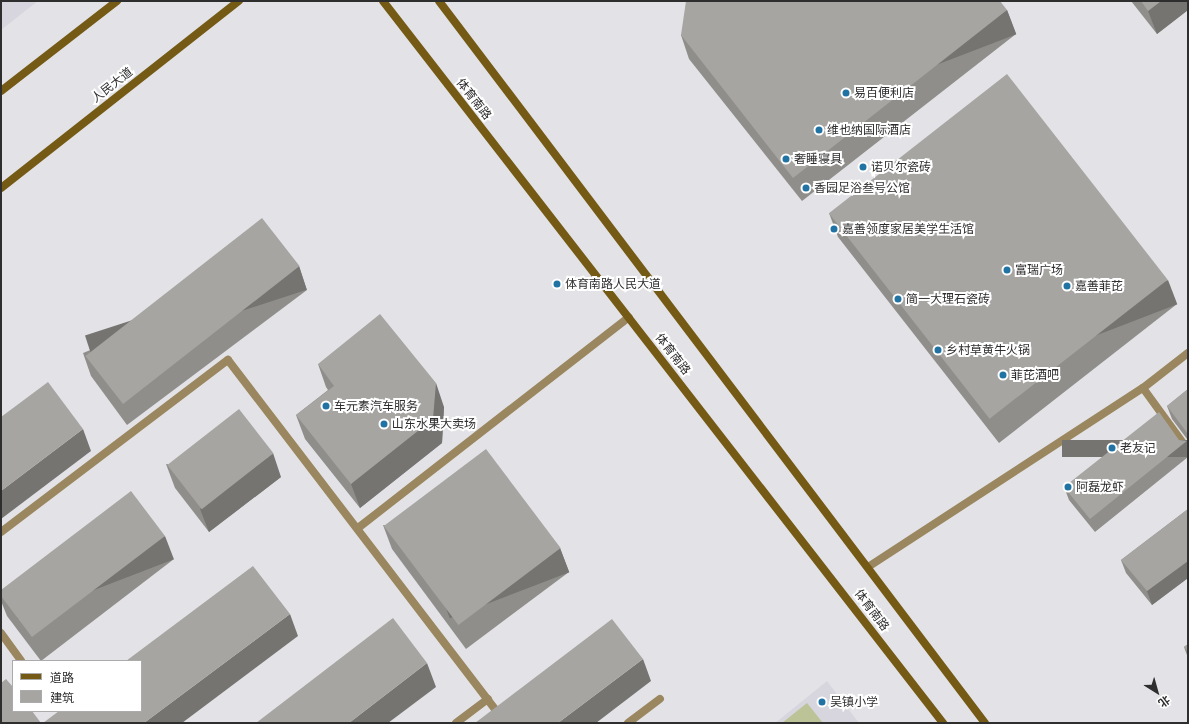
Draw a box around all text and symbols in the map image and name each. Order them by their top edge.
street label: 人民大道 [89,65,135,105]
street label: 体育南路 [454,76,494,122]
place label: 易百便利店 [854,86,914,100]
marker: 易百便利店 [841,88,851,98]
place label: 维也纳国际酒店 [827,123,911,137]
marker: 维也纳国际酒店 [814,125,824,135]
place label: 奢睡寝具 [794,152,842,166]
marker: 奢睡寝具 [781,154,791,164]
place label: 诺贝尔瓷砖 [871,160,931,174]
marker: 诺贝尔瓷砖 [858,162,868,172]
place label: 香园足浴叁号公馆 [814,181,910,195]
marker: 香园足浴叁号公馆 [801,183,811,193]
place label: 嘉善领度家居美学生活馆 [842,222,974,236]
marker: 嘉善领度家居美学生活馆 [829,224,839,234]
place label: 富瑞广场 [1015,263,1063,277]
marker: 富瑞广场 [1002,265,1012,275]
place label: 体育南路人民大道 [565,277,661,291]
marker: 体育南路人民大道 [552,279,562,289]
place label: 嘉善菲芘 [1075,279,1123,293]
marker: 嘉善菲芘 [1062,281,1072,291]
place label: 简一大理石瓷砖 [906,292,990,306]
marker: 简一大理石瓷砖 [893,294,903,304]
street label: 体育南路 [653,331,693,377]
place label: 乡村草黄牛火锅 [946,343,1030,357]
marker: 乡村草黄牛火锅 [933,345,943,355]
place label: 菲芘酒吧 [1011,368,1059,382]
marker: 菲芘酒吧 [998,370,1008,380]
place label: 车元素汽车服务 [334,399,418,413]
marker: 车元素汽车服务 [321,401,331,411]
place label: 山东水果大卖场 [392,417,476,431]
marker: 山东水果大卖场 [379,419,389,429]
place label: 老友记 [1120,441,1156,455]
marker: 老友记 [1107,443,1117,453]
place label: 阿磊龙虾 [1076,480,1124,494]
marker: 阿磊龙虾 [1063,482,1073,492]
street label: 体育南路 [852,586,892,634]
legend [12,660,142,712]
text: 道路 [50,670,74,685]
north arrow [1137,672,1177,712]
text: 建筑 [50,690,74,705]
text: 北 [1156,693,1173,710]
place label: 吴镇小学 [830,695,878,709]
marker: 吴镇小学 [817,697,827,707]

